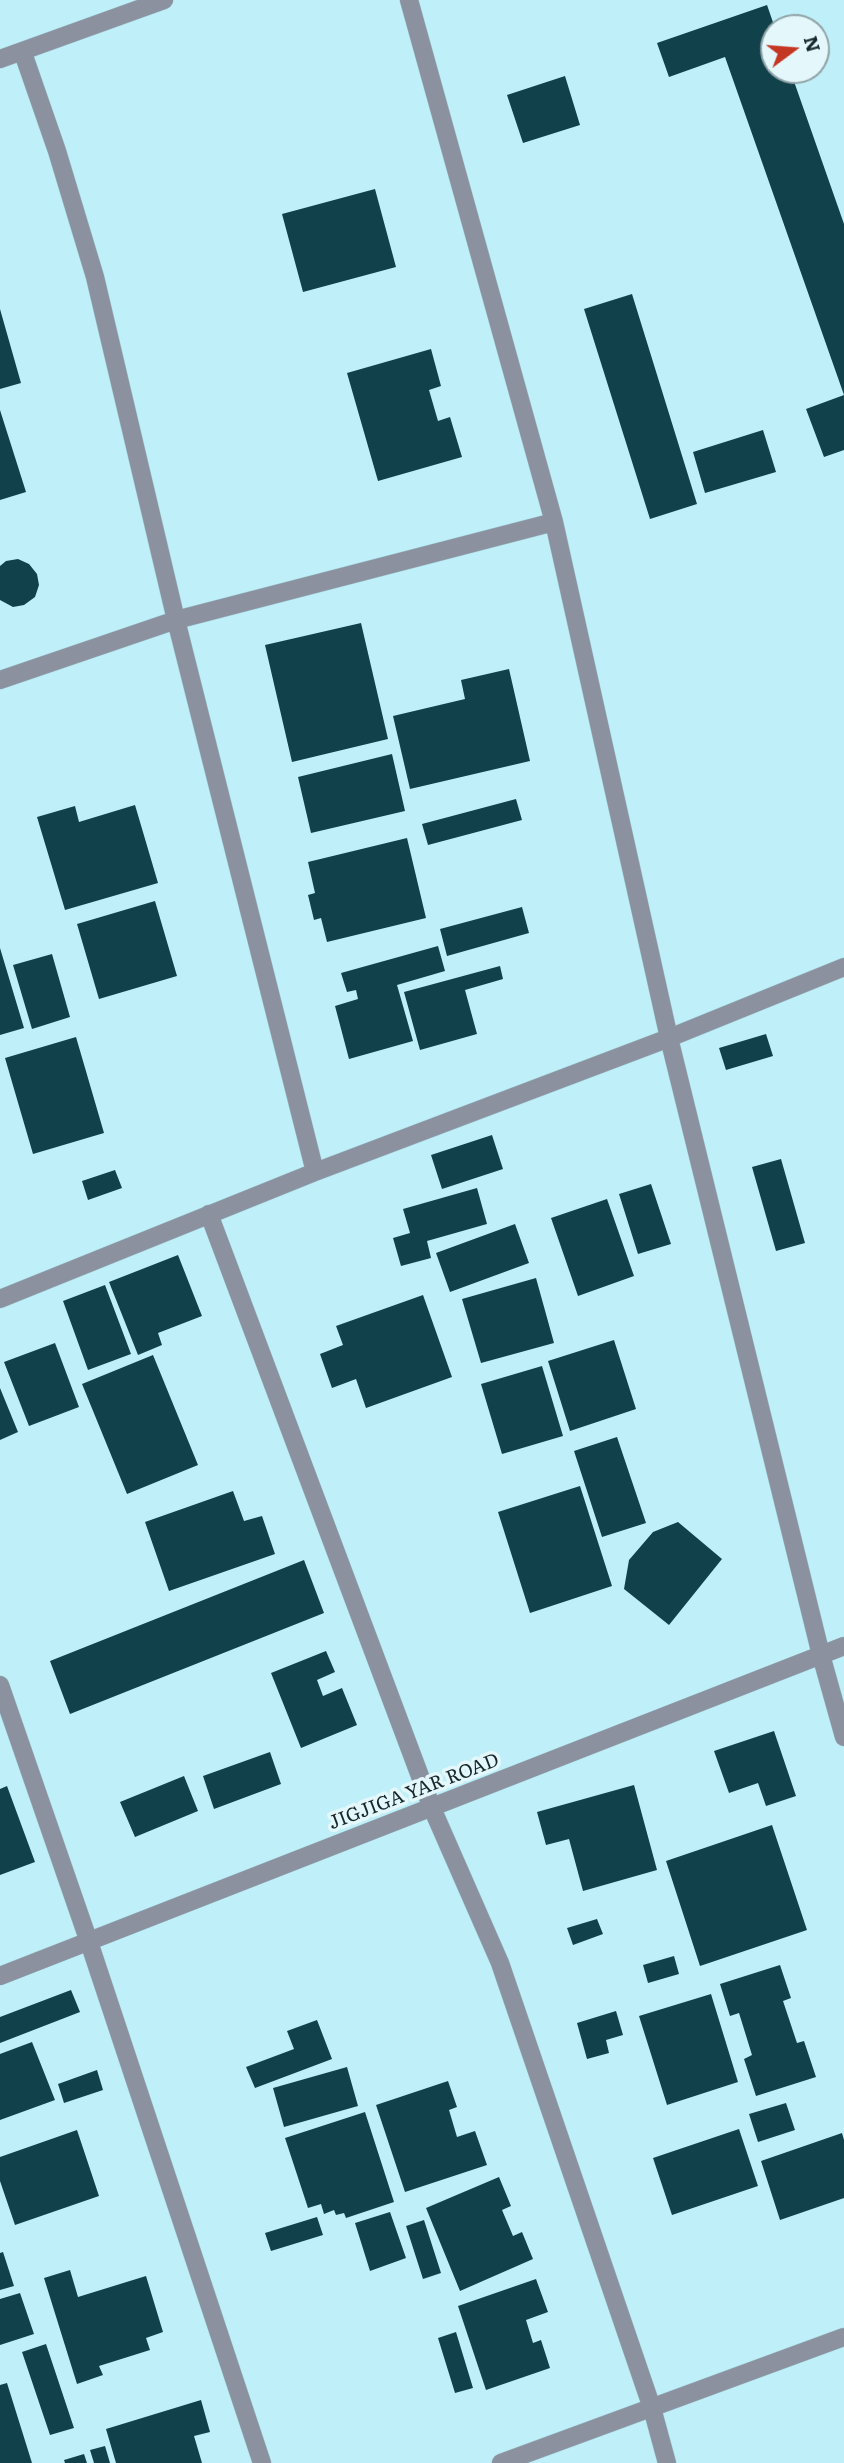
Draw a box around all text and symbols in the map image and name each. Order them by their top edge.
north arrow [760,14,830,84]
text: N [798,32,829,55]
street label: JIGJIGA YAR ROAD [325,1749,503,1835]

